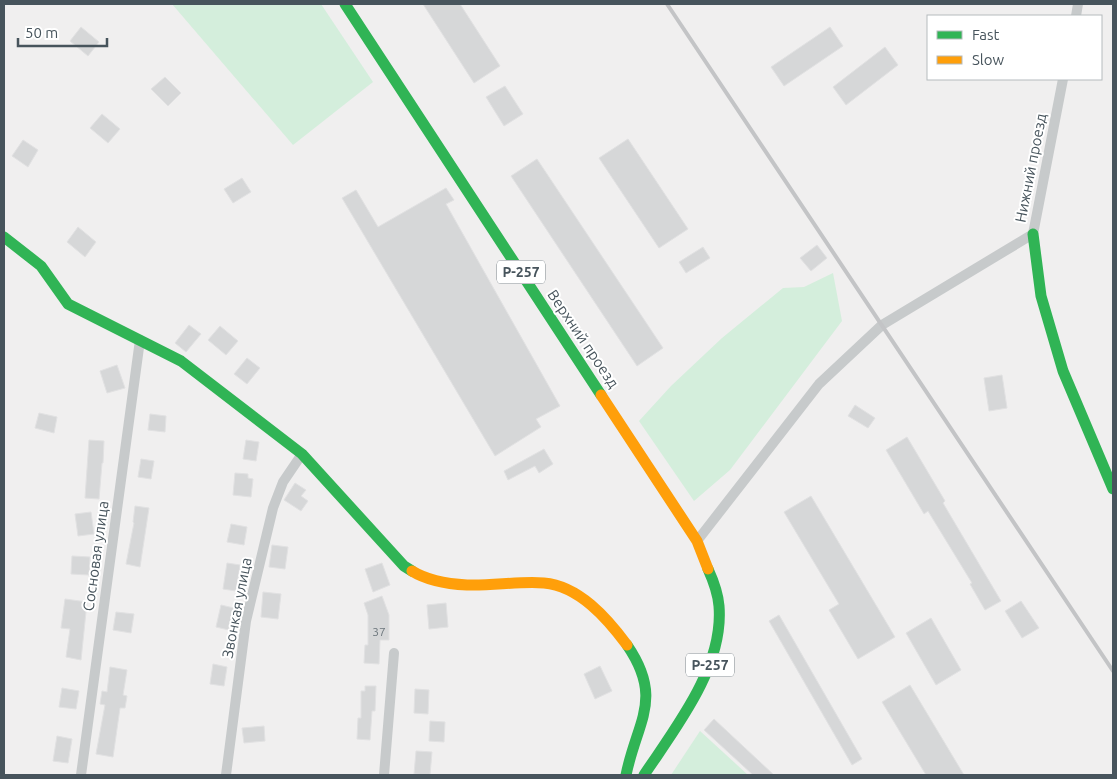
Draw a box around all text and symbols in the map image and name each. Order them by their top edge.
scale bar [18,15,106,47]
legend [927,15,1102,80]
text: 50 m [25,24,58,41]
text: Fast [972,26,1000,43]
text: Slow [972,51,1005,68]
street label: Нижний проезд [1012,112,1049,224]
road number: Р-257 [497,260,545,284]
street label: Верхний проезд [544,287,623,391]
street label: Сосновая улица [79,500,112,612]
street label: Звонкая улица [218,556,255,660]
house number: 37 [372,625,386,638]
road number: Р-257 [686,654,734,676]

